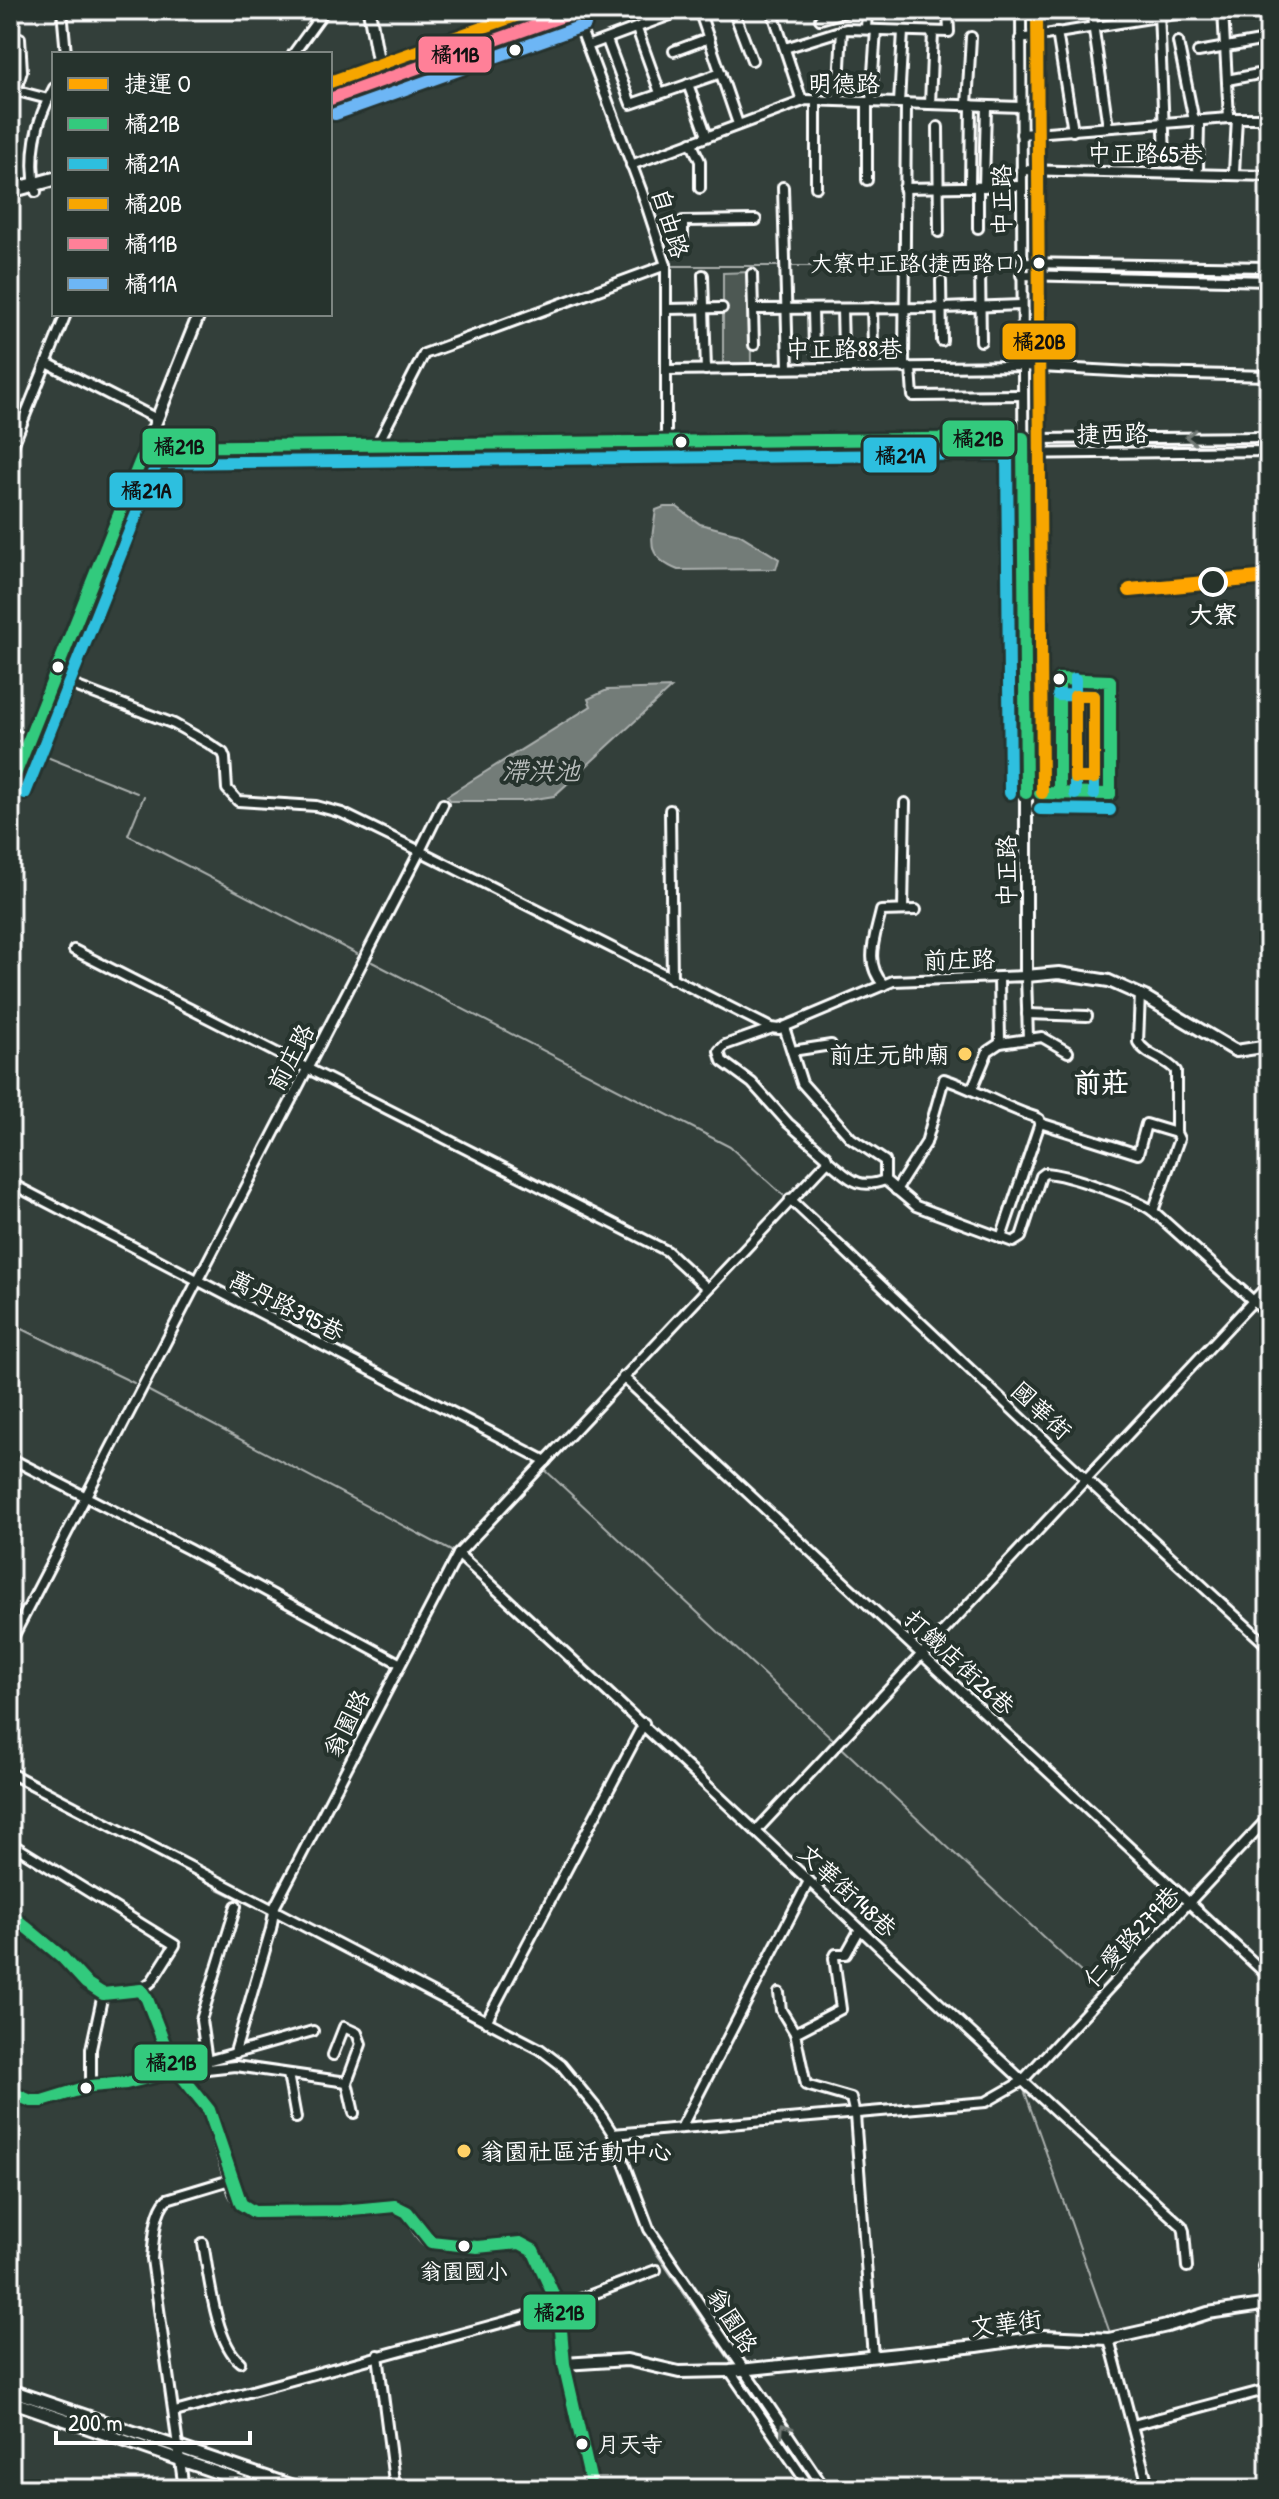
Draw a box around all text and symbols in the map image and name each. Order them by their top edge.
line badge: 橘11B [417,35,493,74]
text: 橘11B [430,39,480,69]
unlabelled marker [507,42,523,58]
legend [52,52,332,316]
text: 捷運 O [124,67,191,99]
street label: 明德路 [808,67,880,99]
text: 橘21B [124,107,180,139]
street label: 中正路65巷 [1087,136,1203,170]
text: 橘21A [124,147,180,179]
street label: 中正路 [985,164,1017,236]
street label: 自由路 [645,184,697,262]
text: 橘20B [124,187,182,219]
text: 橘11B [124,227,178,259]
place label: 大寮中正路(捷西路口) [811,248,1024,278]
marker: 大寮中正路(捷西路口) [1031,255,1047,271]
text: 橘11A [124,267,177,299]
line badge: 橘20B [1001,322,1077,361]
text: 橘20B [1012,326,1066,356]
street label: 中正路88巷 [786,332,902,364]
street label: 捷西路 [1076,416,1148,450]
line badge: 橘21B [941,419,1016,458]
text: 橘21B [952,423,1004,453]
line badge: 橘21B [141,427,217,466]
one-way arrow [1184,428,1197,446]
text: 橘21B [153,431,205,461]
unlabelled marker [673,434,689,450]
line badge: 橘21A [862,436,938,474]
text: 橘21A [874,440,926,470]
line badge: 橘21A [108,471,184,509]
text: 橘21A [120,475,172,505]
marker: 大寮 [1199,568,1227,596]
place label: 大寮 [1189,598,1237,630]
unlabelled marker [50,659,66,675]
unlabelled marker [1051,671,1067,687]
water label: 滯洪池 [502,753,581,788]
street label: 中正路 [990,835,1022,907]
street label: 前庄路 [923,942,995,976]
street label: 前庄路 [259,1018,321,1096]
place label: 前庄元帥廟 [829,1038,949,1070]
marker: 前庄元帥廟 [956,1045,974,1063]
district label: 前莊 [1073,1063,1129,1101]
street label: 萬丹路395巷 [224,1262,350,1348]
street label: 國華街 [1005,1374,1079,1446]
street label: 打鐵店街26巷 [898,1602,1022,1722]
street label: 翁園路 [315,1684,377,1762]
street label: 文華街148巷 [792,1836,904,1944]
street label: 仁愛路279巷 [1076,1878,1186,1994]
line badge: 橘21B [133,2043,209,2082]
text: 橘21B [145,2047,197,2077]
unlabelled marker [78,2080,94,2096]
place label: 翁園社區活動中心 [480,2135,672,2167]
marker: 翁園社區活動中心 [455,2142,473,2160]
marker: 翁園國小 [456,2238,472,2254]
place label: 翁園國小 [420,2256,508,2286]
street label: 翁園路 [700,2281,766,2359]
line badge: 橘21B [522,2293,597,2331]
text: 橘21B [533,2297,585,2327]
street label: 文華街 [968,2302,1044,2342]
scale bar [56,2395,250,2445]
text: 200 m [68,2406,123,2438]
one-way arrow [779,2423,794,2438]
place label: 月天寺 [597,2429,663,2459]
marker: 月天寺 [574,2436,590,2452]

